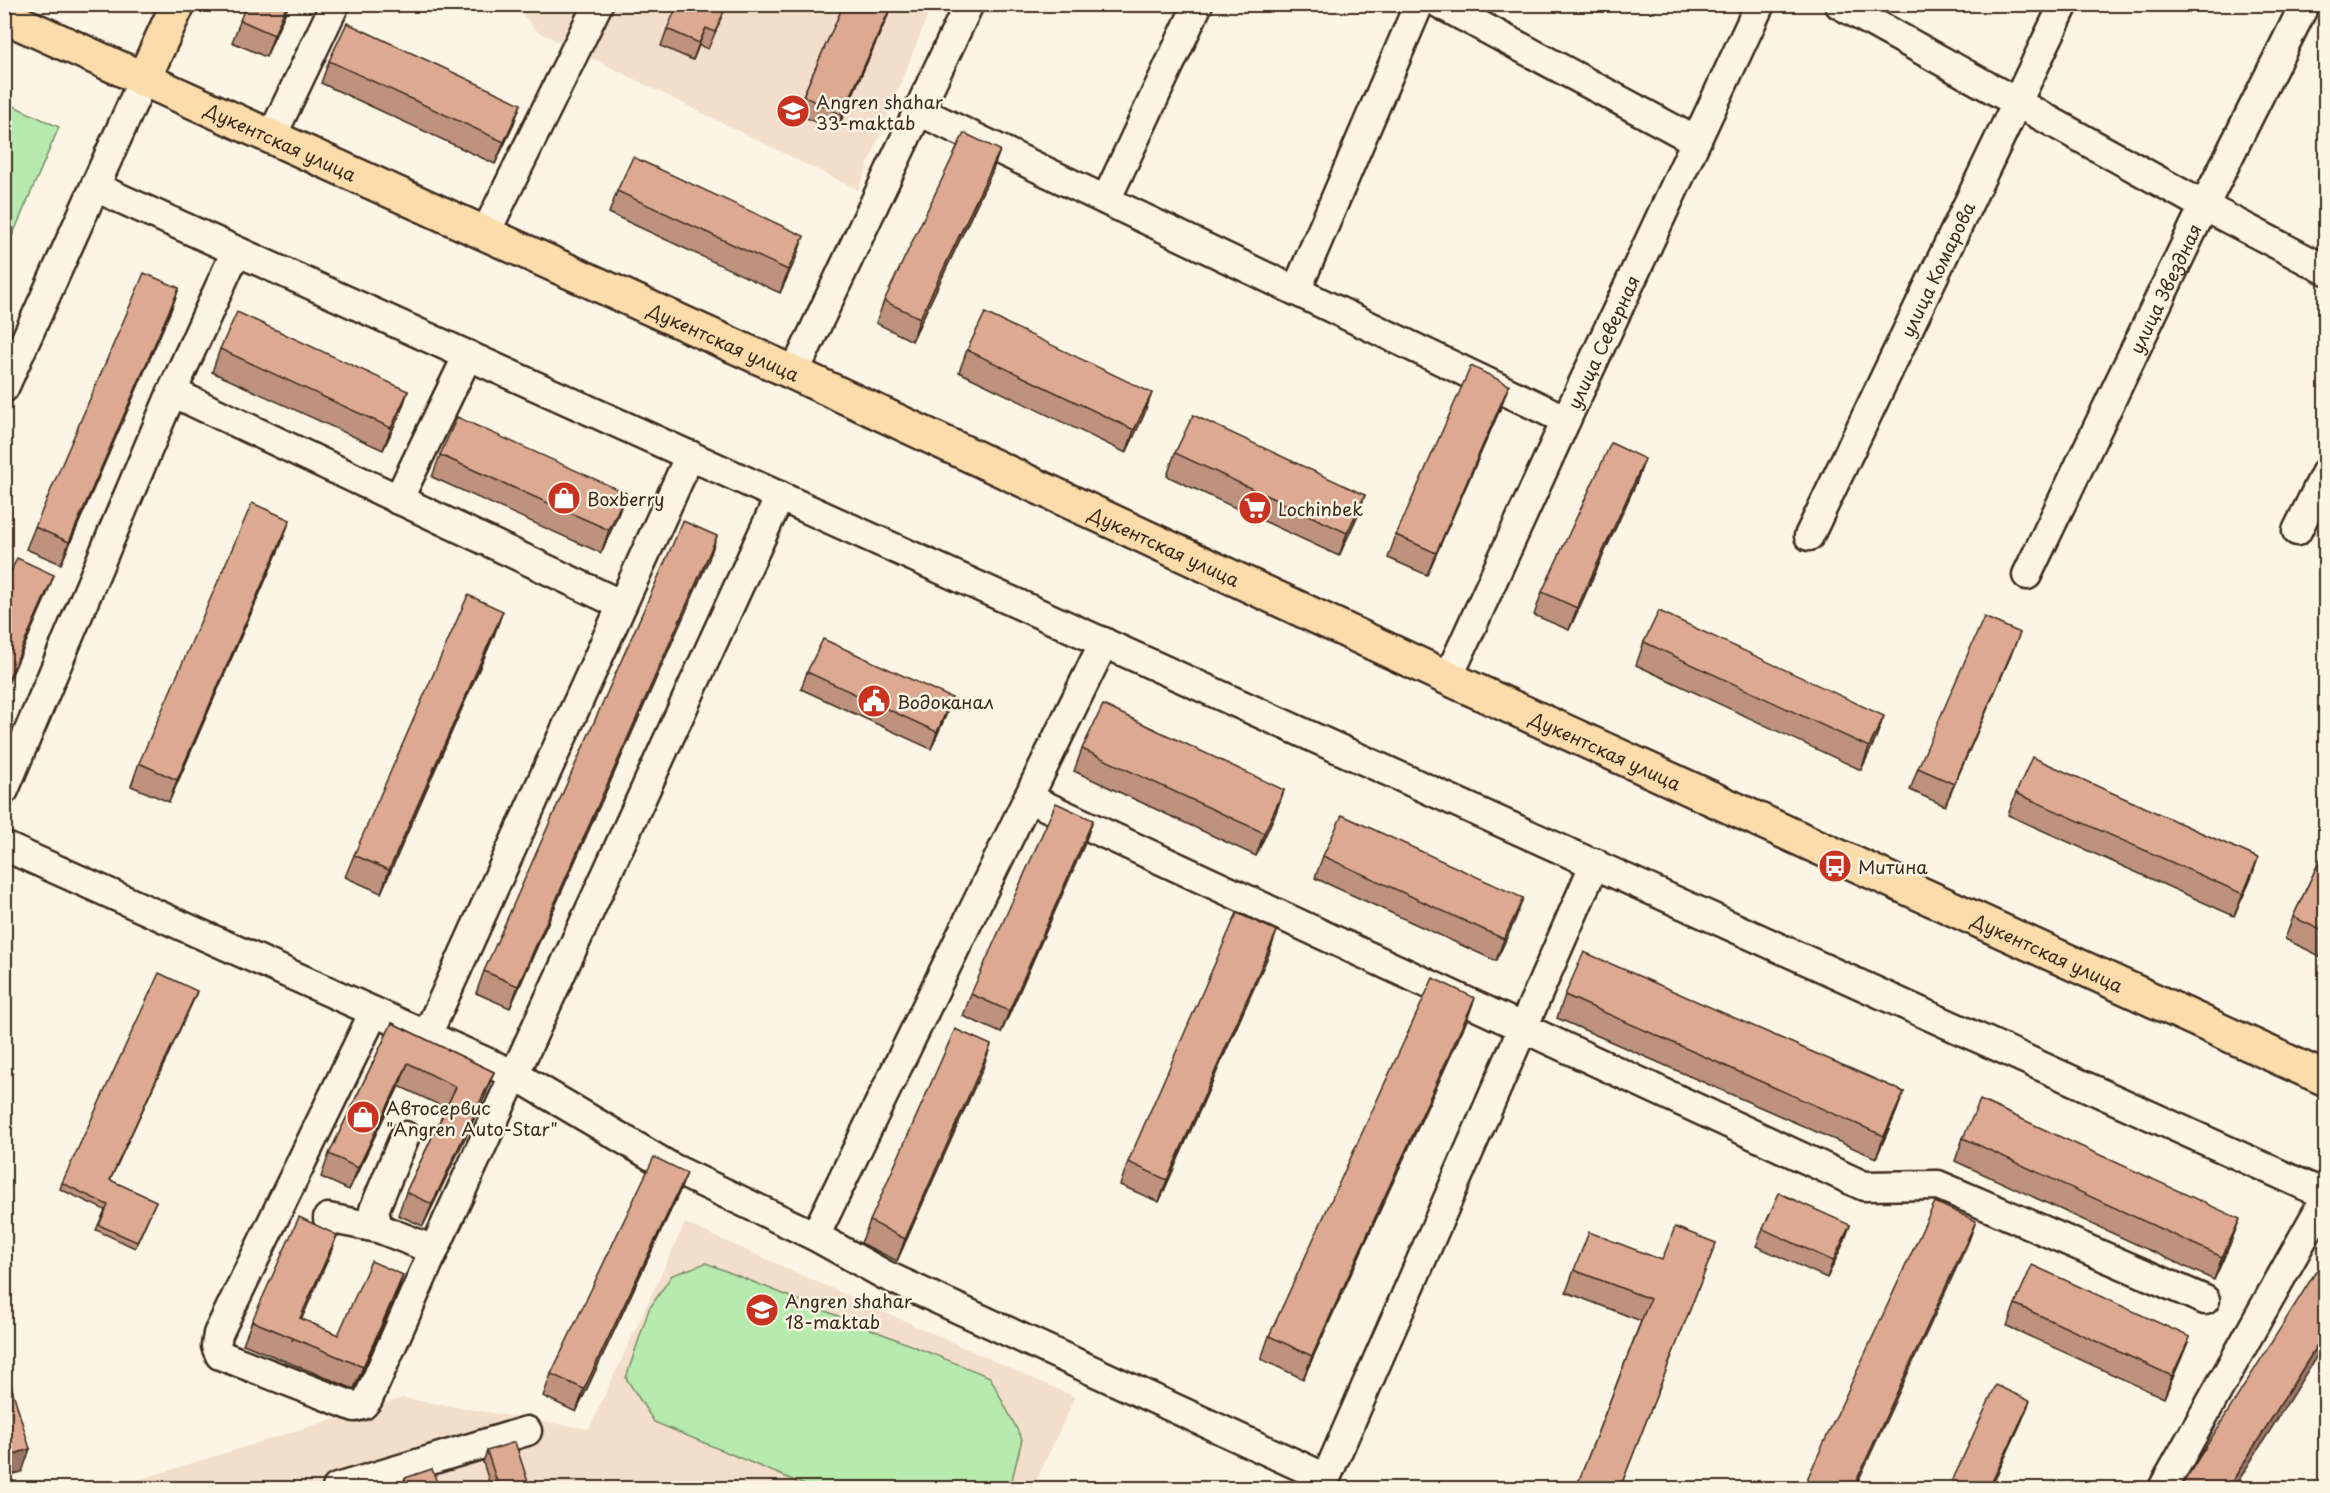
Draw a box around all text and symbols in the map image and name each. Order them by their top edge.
place label: Angren shahar 33-maktab [816,88,944,136]
school or university icon: Angren shahar 33-maktab [775,93,811,129]
street label: Дукентская улица [200,95,362,187]
street label: улица Комарова [1893,196,1981,341]
street label: улица Звездная [2122,219,2207,358]
street label: улица Северная [1560,270,1645,413]
street label: Дукентская улица [643,295,804,388]
shop icon: Boxberry [546,480,582,516]
place label: Boxberry [587,485,665,512]
supermarket icon: Lochinbek [1237,490,1273,526]
place label: Lochinbek [1278,495,1363,522]
street label: Дукентская улица [1084,499,1245,593]
public building icon: Водоканал [856,683,892,719]
place label: Водоканал [897,688,994,715]
street label: Дукентская улица [1525,703,1686,797]
bus stop icon: Митина [1817,848,1853,884]
place label: Митина [1858,853,1928,880]
street label: Дукентская улица [1967,905,2128,998]
place label: Автосервис "Angren Auto-Star" [386,1094,558,1142]
shop icon: Автосервис "Angren Auto-Star" [345,1099,381,1135]
place label: Angren shahar 18-maktab [785,1287,913,1335]
school or university icon: Angren shahar 18-maktab [744,1292,780,1328]

